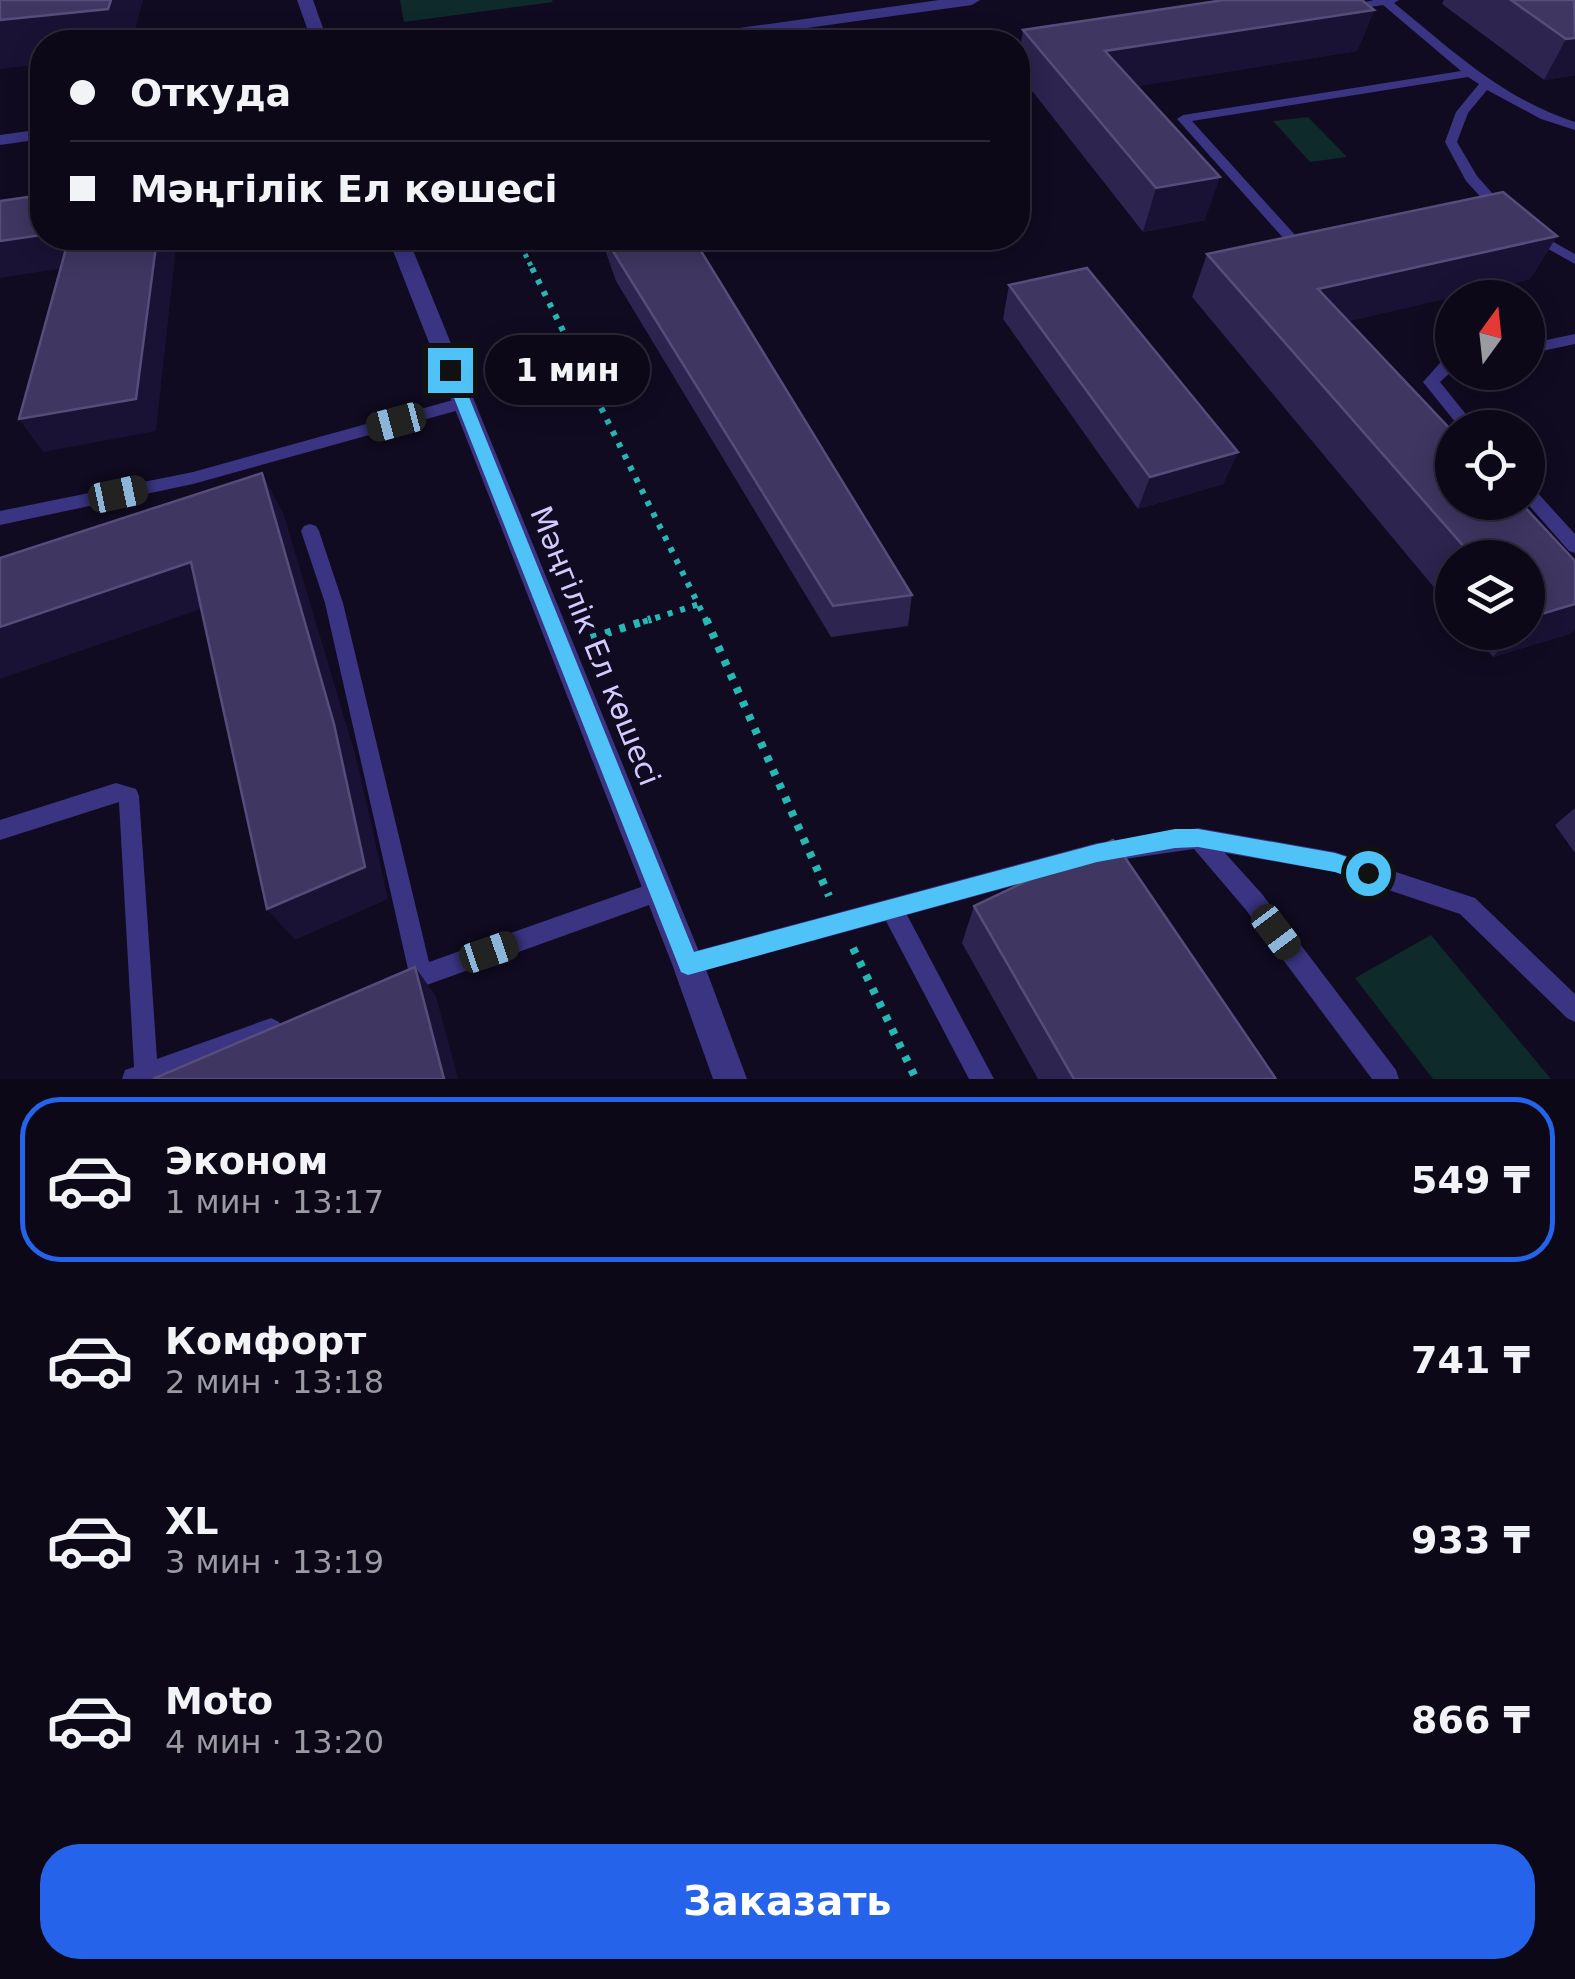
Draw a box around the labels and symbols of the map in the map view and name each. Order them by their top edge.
north arrow [1435,280,1545,390]
callout: 1 мин [485,335,650,405]
route end [428,348,473,393]
car [363,400,429,444]
car [86,473,150,515]
street label: Мәңгілік Ел көшесі [523,501,668,791]
route start [1346,851,1391,896]
car [1246,899,1306,965]
car [456,928,522,976]

